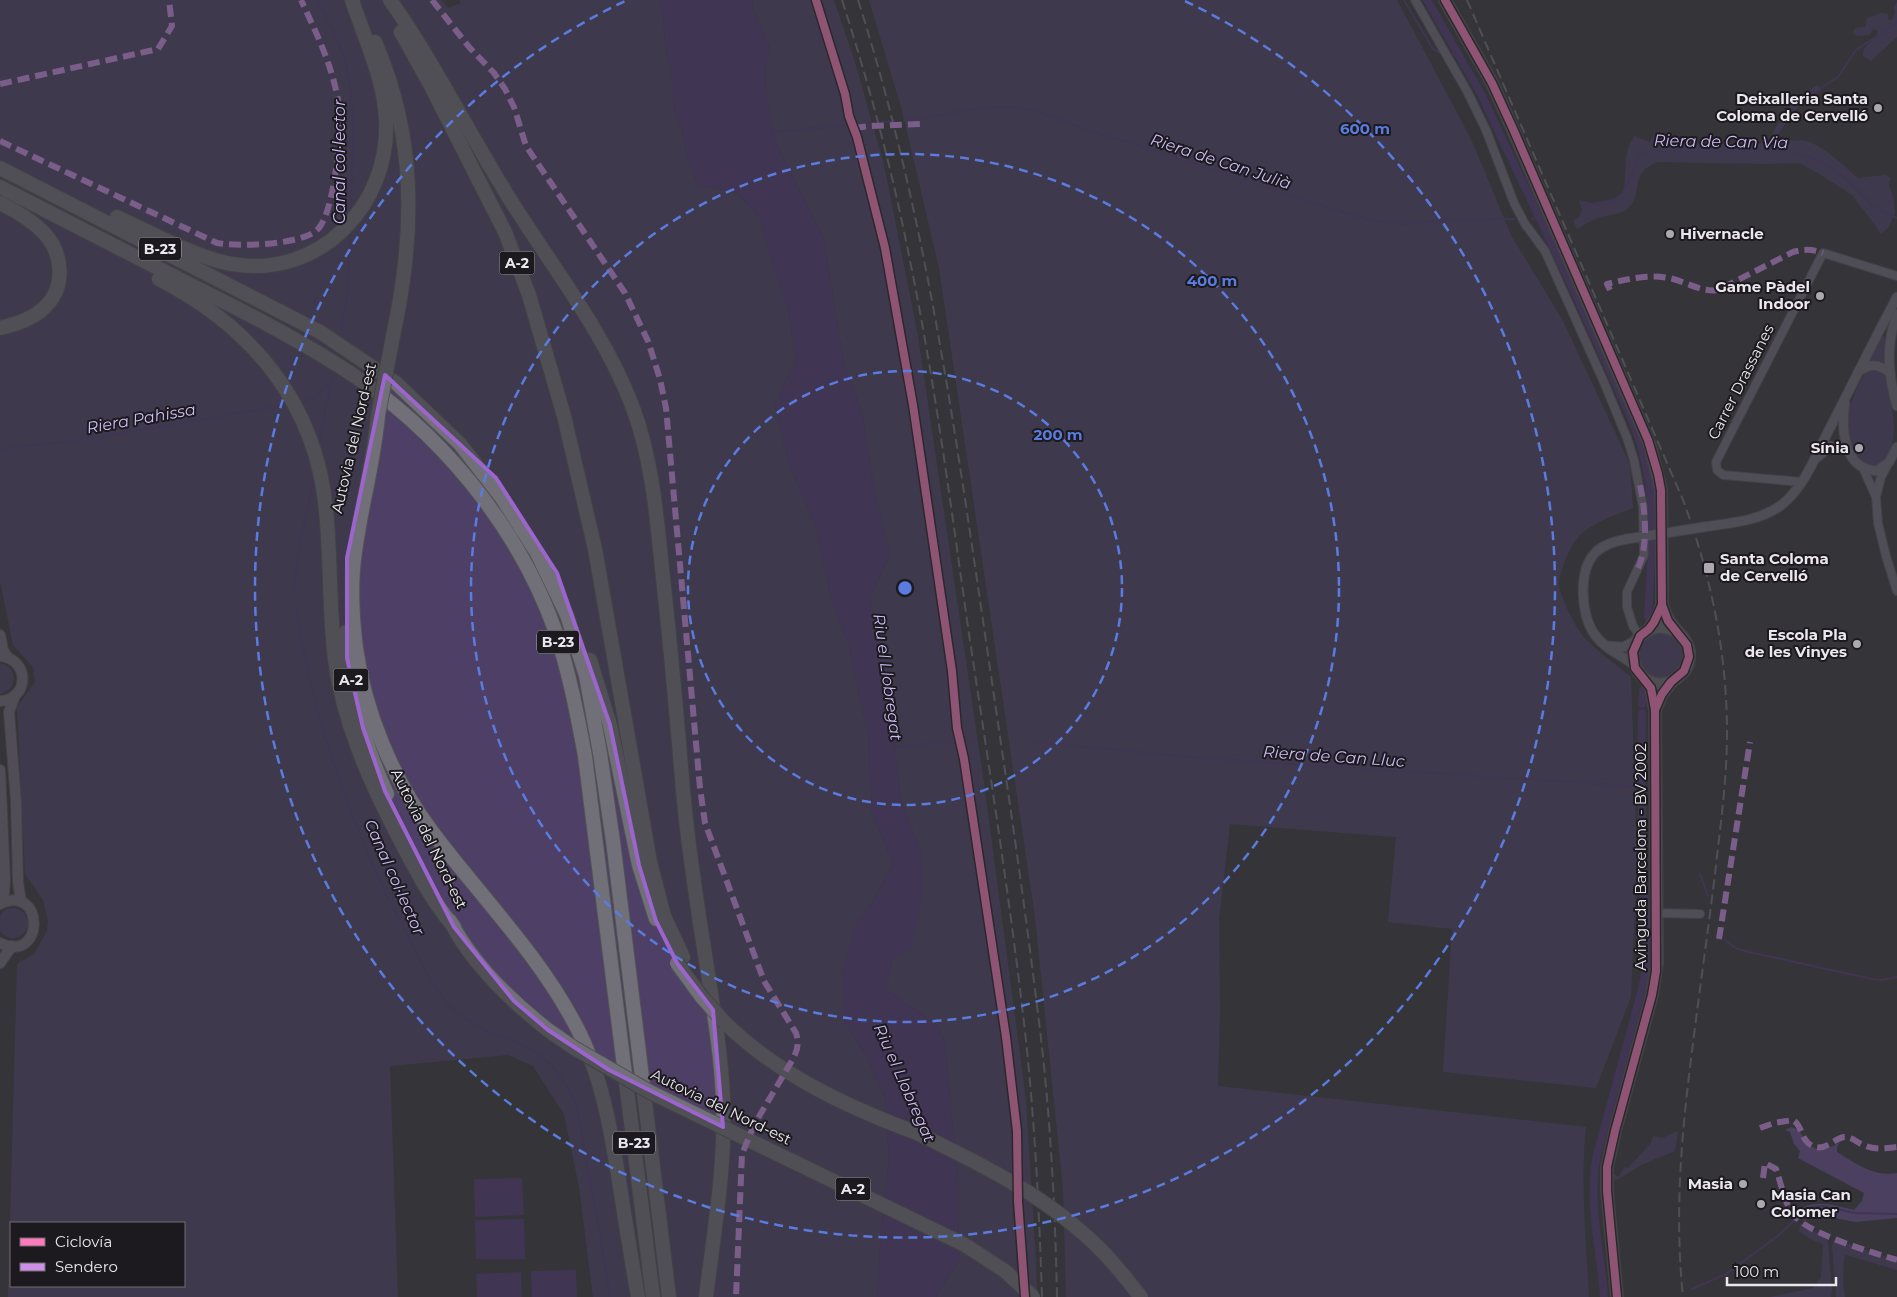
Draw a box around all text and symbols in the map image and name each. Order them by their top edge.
place label: Deixalleria Santa Coloma de Cervelló [1716,89,1868,125]
water label: Canal col·lector [330,99,349,224]
marker: Deixalleria Santa Coloma de Cervelló [1872,102,1884,114]
text: 600 m [1340,119,1390,138]
water label: Riera de Can Julià [1148,130,1294,193]
water label: Riera de Can Via [1654,131,1789,152]
place label: Hivernacle [1680,224,1764,243]
marker: Hivernacle [1664,228,1676,240]
road number: B-23 [139,238,181,260]
road number: A-2 [500,252,534,274]
text: 400 m [1187,271,1237,290]
place label: Game Pàdel Indoor [1715,277,1811,313]
marker: Game Pàdel Indoor [1814,290,1826,302]
street label: Carrer Drassanes [1703,321,1778,443]
street label: Autovia del Nord-est [327,361,380,515]
water label: Riera Pahissa [85,400,197,437]
text: 200 m [1033,425,1083,444]
place label: Sínia [1811,438,1849,457]
marker: Sínia [1853,442,1865,454]
place label: Santa Coloma de Cervelló [1720,549,1829,585]
marker: Santa Coloma de Cervelló [1702,561,1716,575]
centre of rings [896,579,914,597]
water label: Riu el Llobregat [869,612,906,742]
place label: Escola Pla de les Vinyes [1745,625,1847,661]
road number: B-23 [537,630,579,654]
marker: Escola Pla de les Vinyes [1851,638,1863,650]
road number: A-2 [334,668,368,692]
water label: Riera de Can Lluc [1262,742,1405,771]
street label: Avinguda Barcelona - BV 2002 [1631,743,1650,971]
street label: Autovia del Nord-est [387,766,472,912]
water label: Canal col·lector [361,816,429,939]
water label: Riu el Llobregat [870,1021,939,1146]
street label: Autovia del Nord-est [648,1064,794,1149]
road number: B-23 [613,1132,655,1154]
place label: Masia [1688,1174,1733,1193]
road number: A-2 [836,1178,870,1200]
marker: Masia [1737,1178,1749,1190]
place label: Masia Can Colomer [1771,1185,1851,1221]
marker: Masia Can Colomer [1755,1198,1767,1210]
legend [10,1222,185,1287]
text: Ciclovía [55,1232,112,1251]
scale bar [1727,1254,1836,1286]
text: Sendero [55,1257,118,1276]
text: 100 m [1734,1262,1779,1281]

